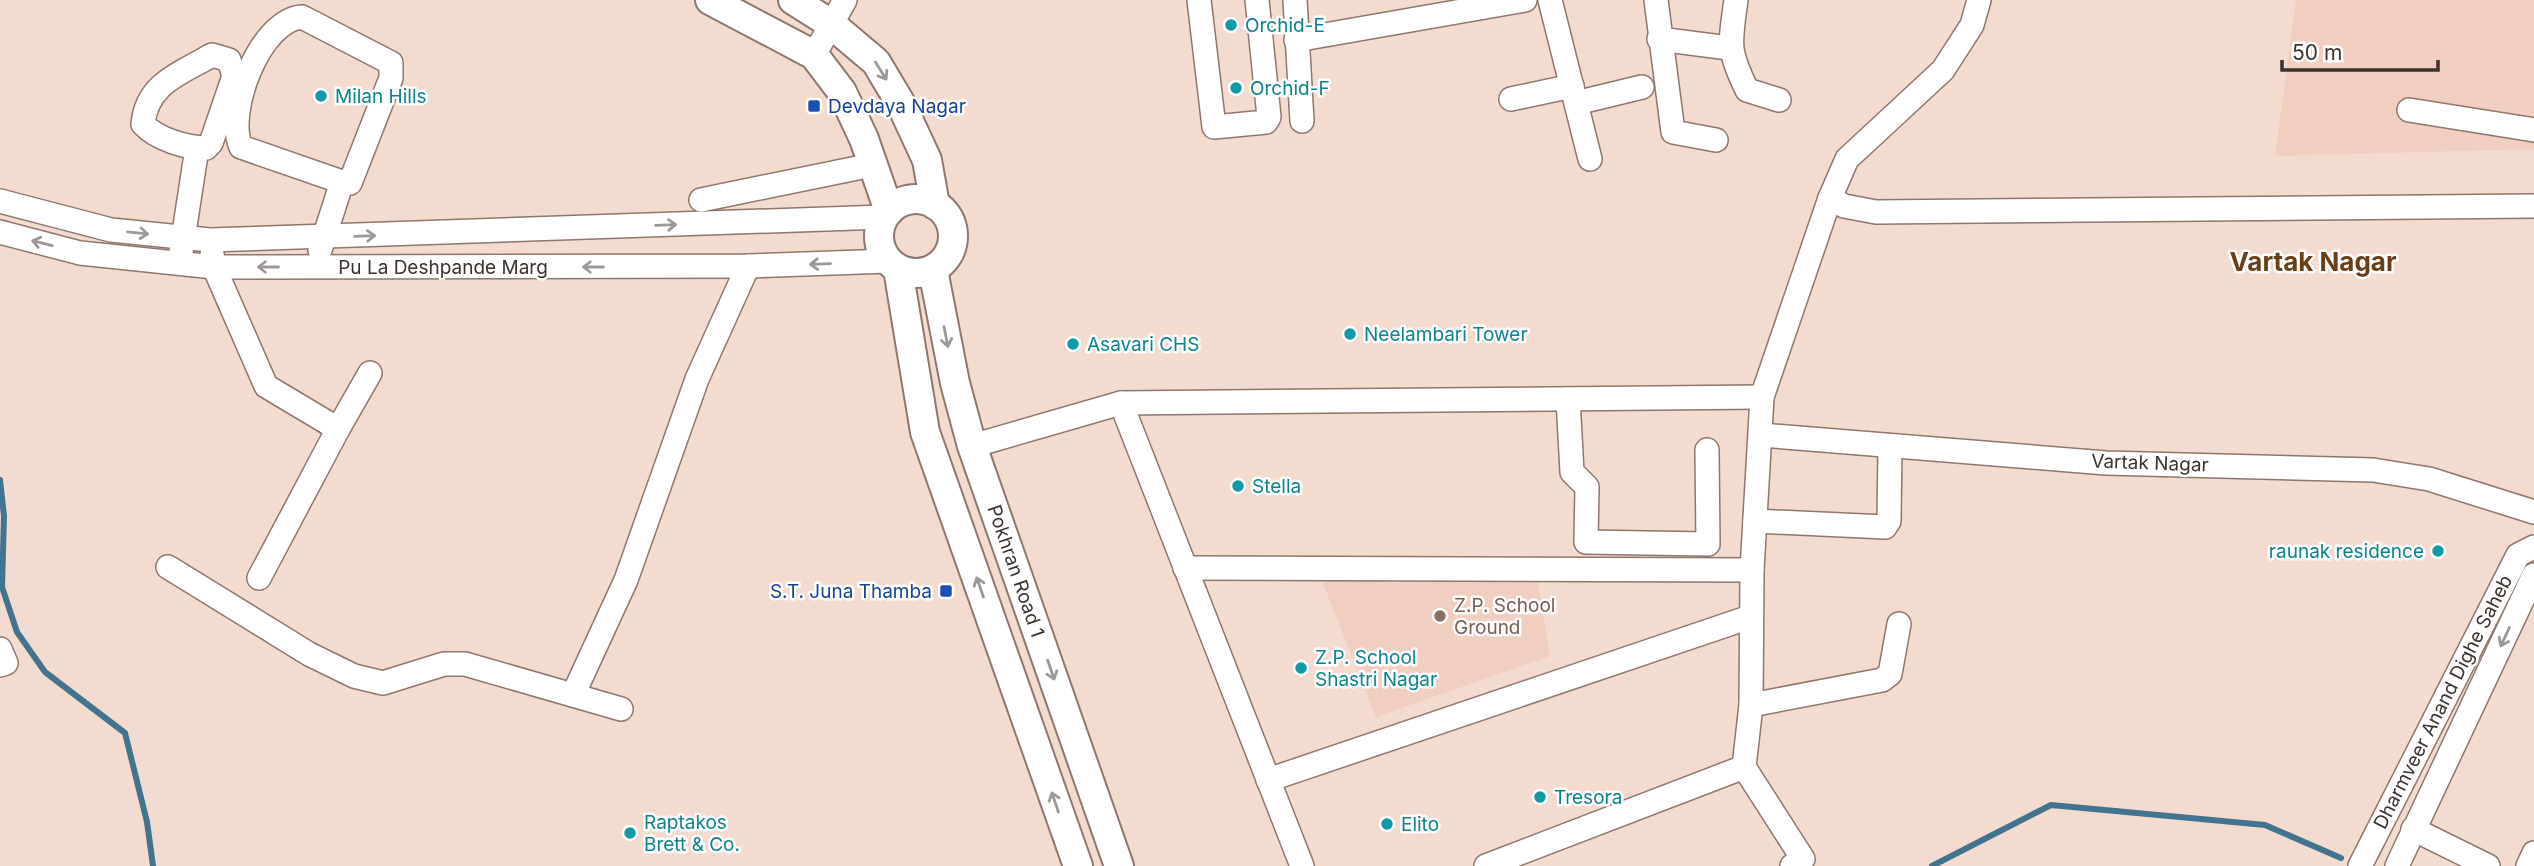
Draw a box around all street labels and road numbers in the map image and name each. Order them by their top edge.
street label: Pu La Deshpande Marg [338,256,548,279]
street label: Vartak Nagar [2091,449,2209,477]
street label: Pokhran Road 1 [983,502,1049,640]
street label: Dharmveer Anand Dighe Saheb [2369,571,2517,833]

